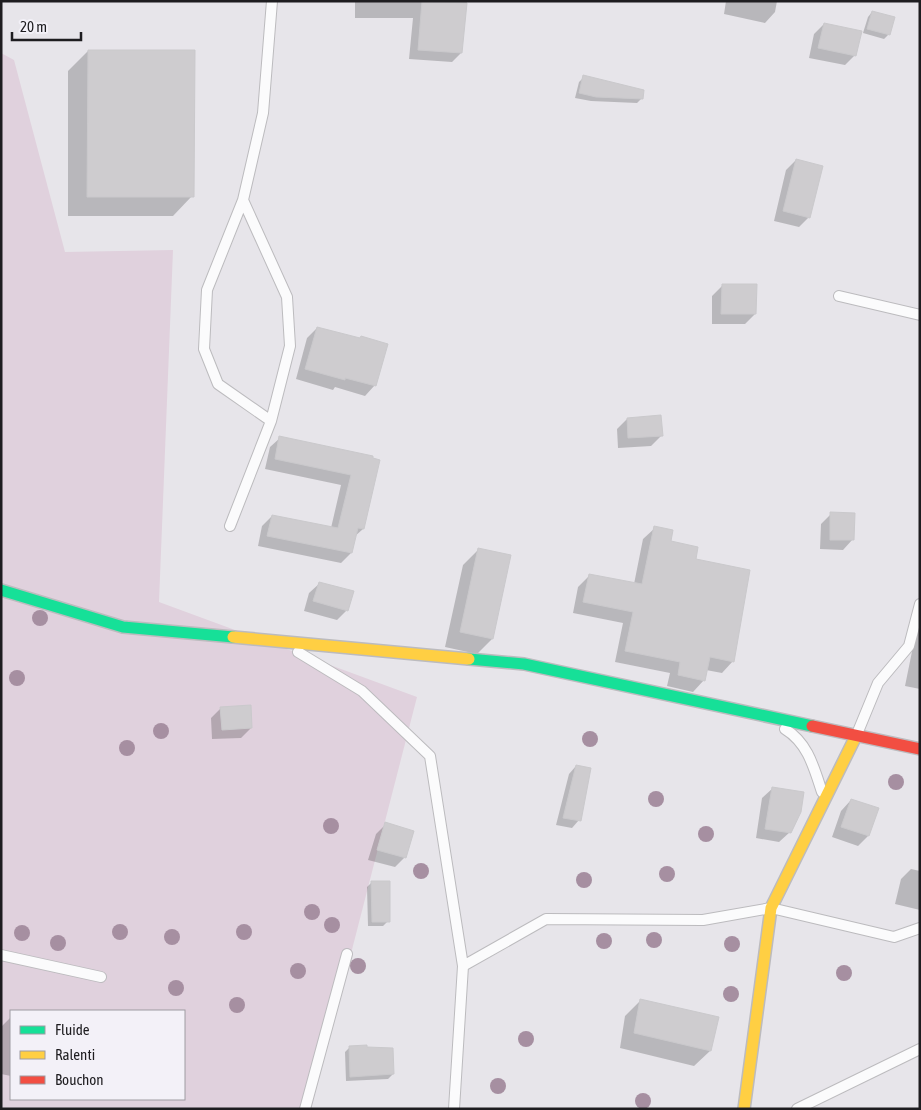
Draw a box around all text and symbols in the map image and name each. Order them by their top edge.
scale bar [12,10,81,42]
text: 20 m [20,18,47,35]
legend [10,1010,185,1100]
text: Fluide [55,1021,90,1038]
text: Ralenti [55,1046,95,1063]
text: Bouchon [55,1071,104,1088]

